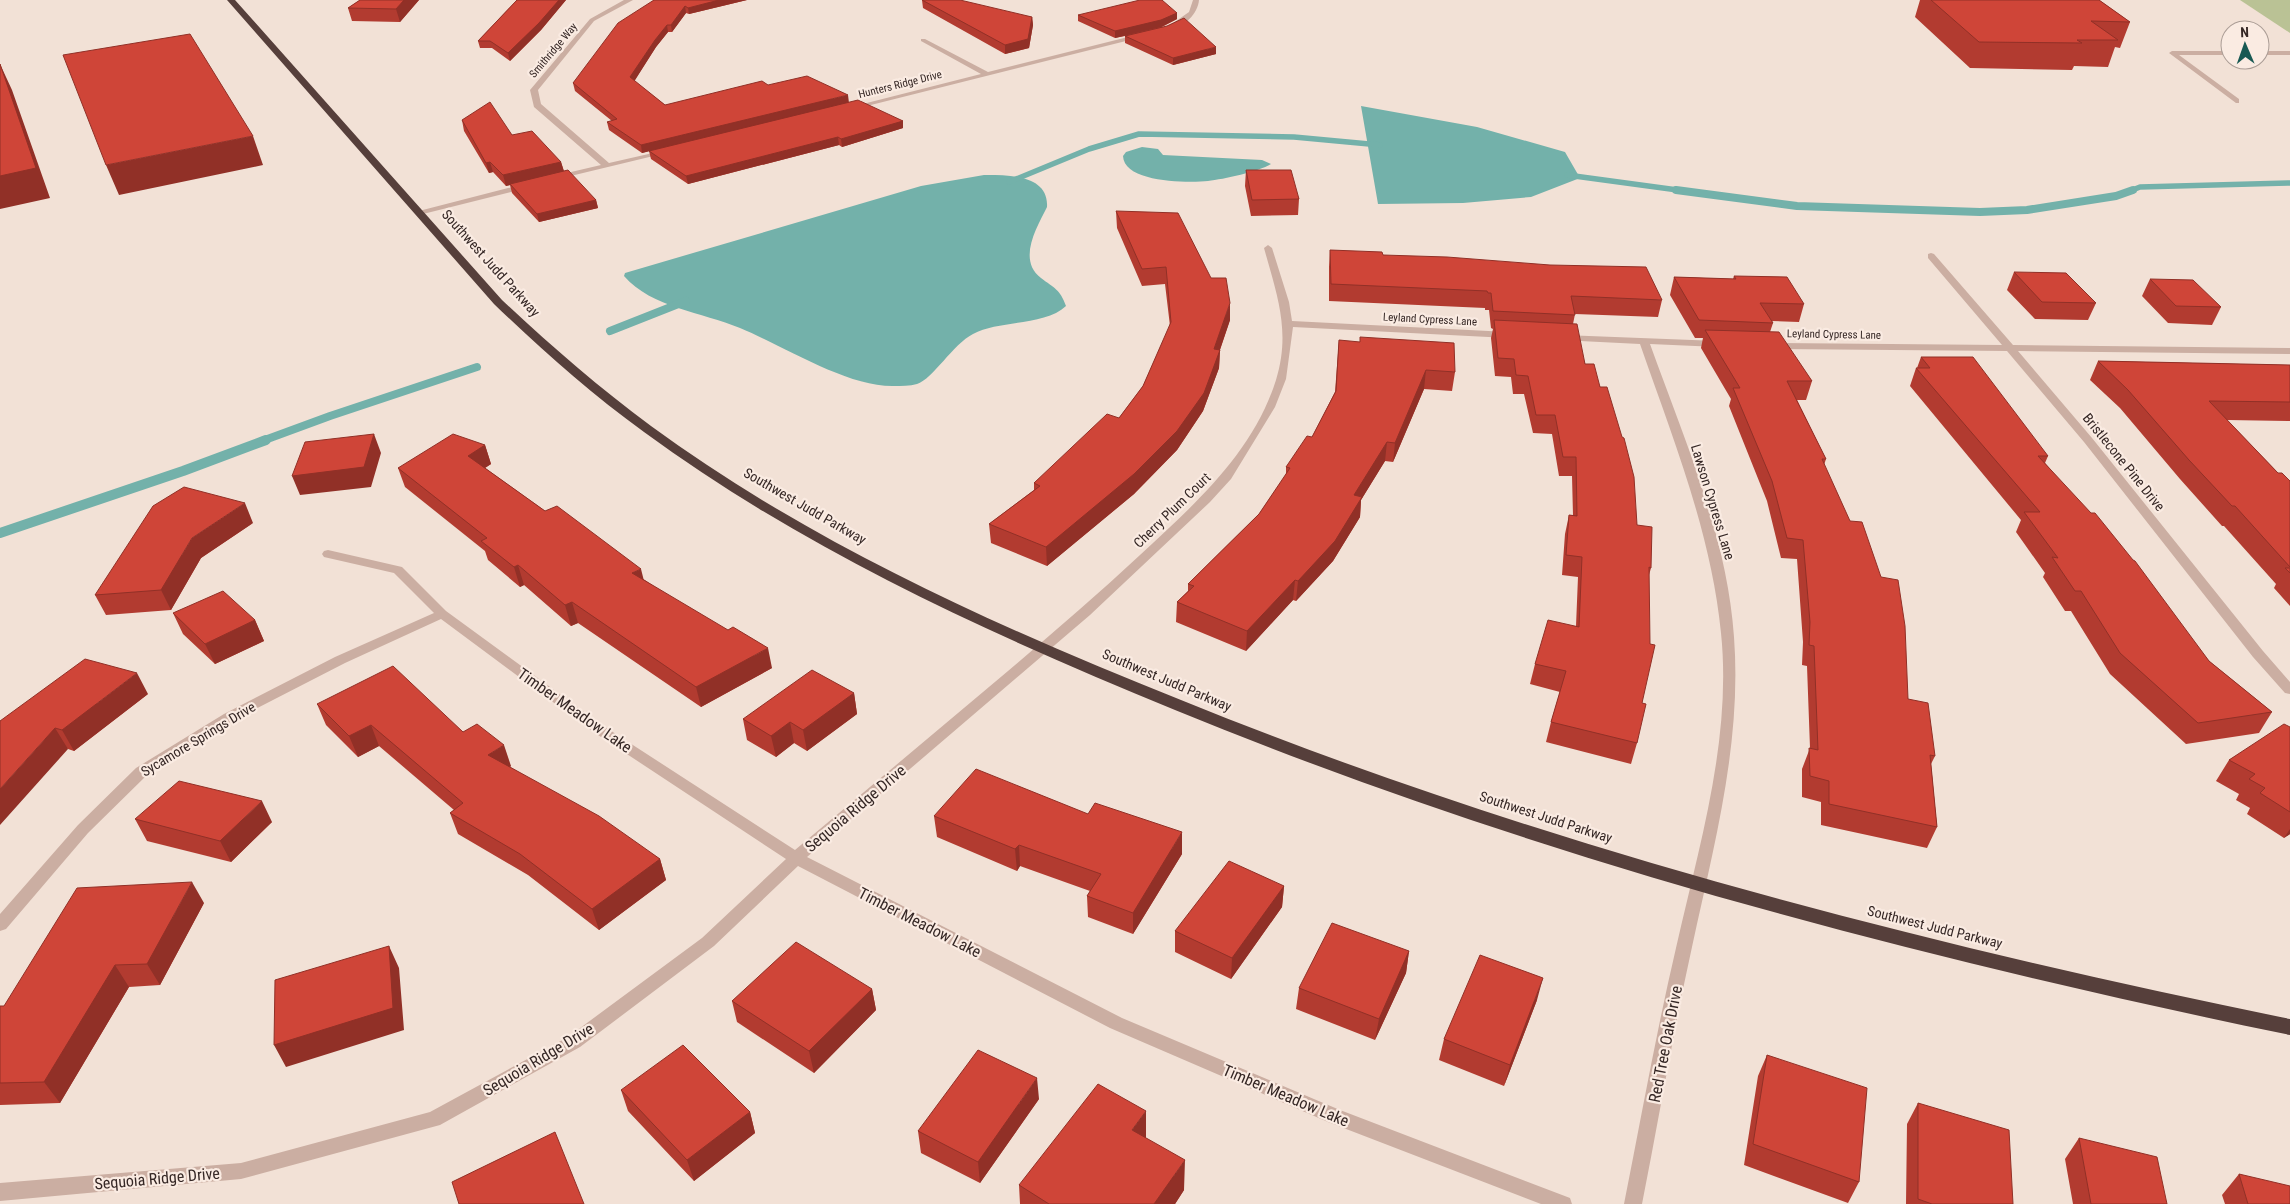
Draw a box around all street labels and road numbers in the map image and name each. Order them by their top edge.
street label: Smithridge Way [527,20,580,80]
street label: Hunters Ridge Drive [857,68,943,101]
street label: Southwest Judd Parkway [439,206,543,320]
street label: Leyland Cypress Lane [1383,311,1477,328]
street label: Leyland Cypress Lane [1787,327,1881,342]
street label: Bristlecone Pine Drive [2080,410,2169,514]
street label: Lawson Cypress Lane [1688,442,1738,562]
street label: Southwest Judd Parkway [741,464,869,548]
street label: Cherry Plum Court [1130,469,1214,551]
street label: Southwest Judd Parkway [1100,646,1234,714]
street label: Timber Meadow Lake [514,664,635,757]
street label: Sycamore Springs Drive [138,698,258,779]
street label: Sequoia Ridge Drive [801,761,910,856]
street label: Southwest Judd Parkway [1478,788,1614,846]
street label: Timber Meadow Lake [855,883,984,962]
street label: Southwest Judd Parkway [1866,902,2004,952]
street label: Red Tree Oak Drive [1645,984,1686,1104]
street label: Sequoia Ridge Drive [480,1019,597,1100]
street label: Timber Meadow Lake [1220,1060,1352,1131]
street label: Sequoia Ridge Drive [94,1164,220,1193]

